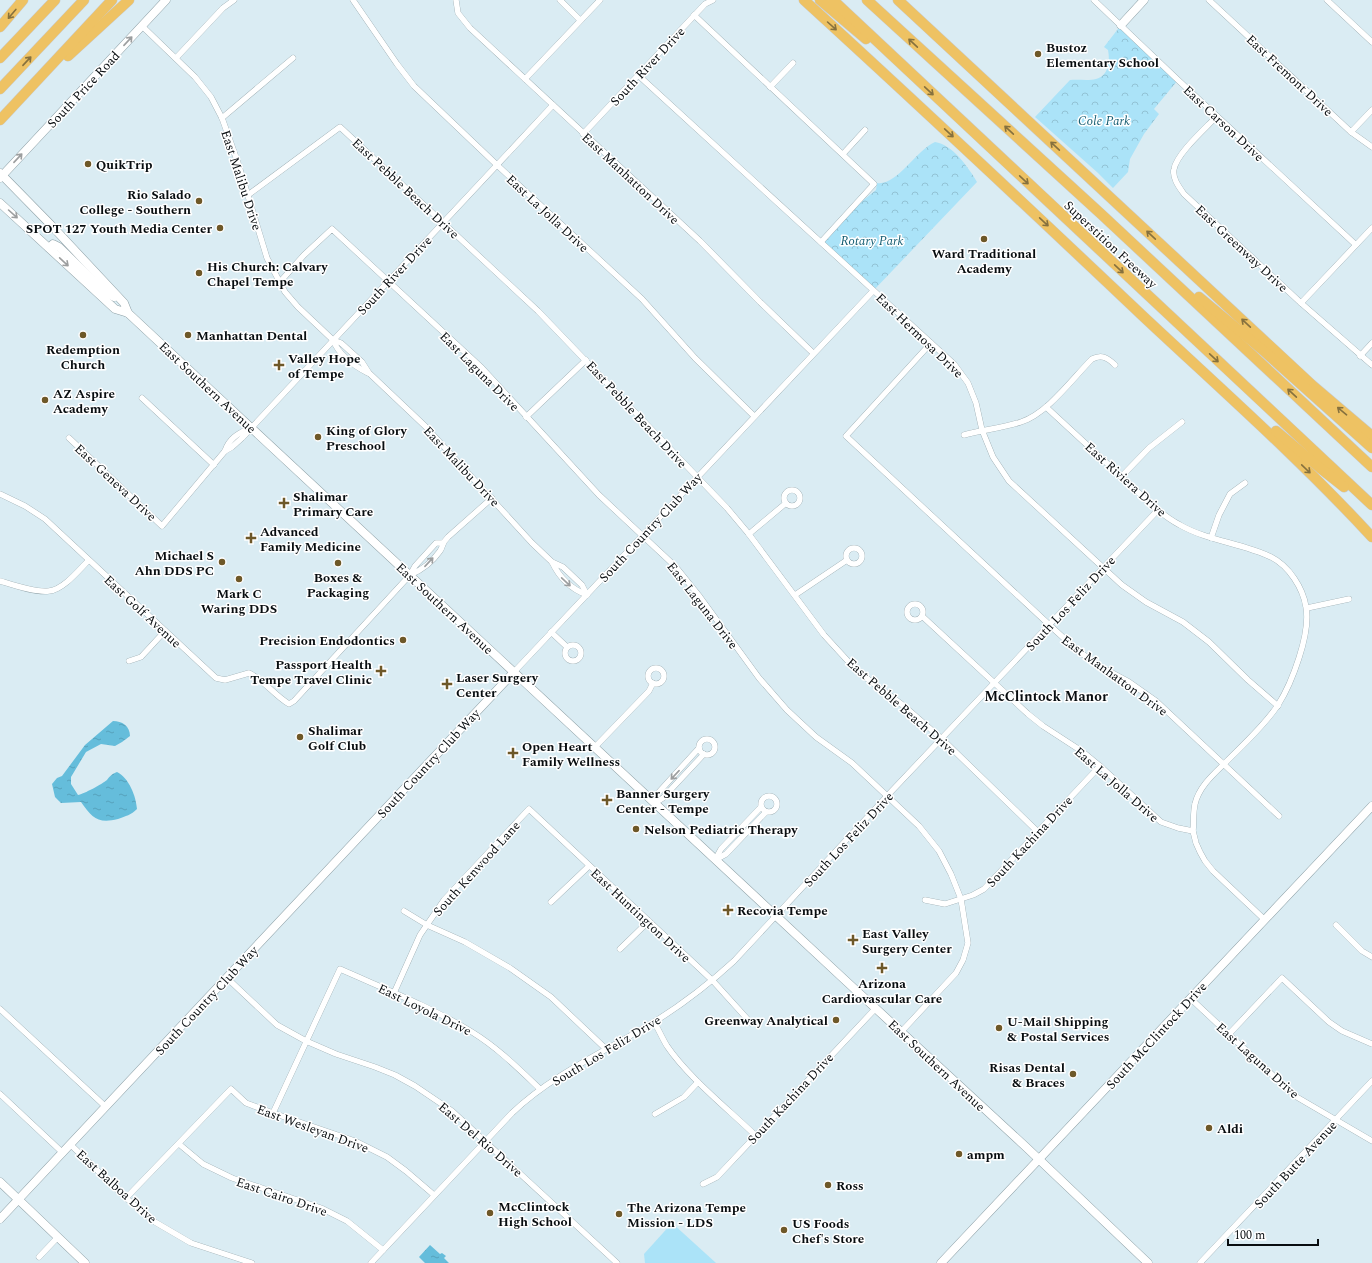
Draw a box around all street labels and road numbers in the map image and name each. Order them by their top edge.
street label: South River Drive [606,22,690,111]
street label: East Fremont Drive [1241,30,1337,121]
street label: South Price Road [43,47,125,133]
street label: East Carson Drive [1178,81,1268,167]
street label: East Malibu Drive [215,128,267,233]
street label: East Manhatton Drive [577,128,684,229]
street label: East Pebble Beach Drive [347,133,464,244]
street label: East La Jolla Drive [501,170,593,258]
street label: Superstition Freeway [1059,196,1162,294]
street label: East Greenway Drive [1190,200,1292,297]
street label: South River Drive [353,231,437,320]
street label: East Hermosa Drive [871,288,968,383]
street label: East Laguna Drive [435,327,524,416]
street label: East Southern Avenue [154,337,261,438]
street label: East Pebble Beach Drive [581,356,692,473]
street label: East Malibu Drive [418,422,504,512]
street label: East Riviera Drive [1080,437,1171,522]
street label: East Geneva Drive [70,439,161,526]
street label: South Country Club Way [594,468,708,587]
street label: South Los Feliz Drive [1021,551,1120,656]
street label: East Southern Avenue [391,558,498,659]
street label: East Laguna Drive [662,558,743,654]
street label: East Golf Avenue [99,570,186,653]
street label: East Manhatton Drive [1057,630,1172,721]
street label: East Pebble Beach Drive [842,653,961,760]
street label: South Country Club Way [372,704,486,823]
street label: East La Jolla Drive [1069,742,1163,827]
street label: South Los Feliz Drive [799,787,898,892]
street label: South Kachina Drive [982,791,1078,892]
street label: South Kenwood Lane [428,816,525,921]
street label: East Huntington Drive [586,864,695,968]
street label: South Country Club Way [150,941,264,1060]
street label: South McClintock Drive [1101,977,1212,1094]
street label: East Loyola Drive [374,979,475,1041]
street label: South Los Feliz Drive [548,1010,665,1091]
street label: East Southern Avenue [883,1015,990,1116]
street label: East Laguna Drive [1211,1018,1303,1104]
street label: South Kachina Drive [743,1048,839,1149]
street label: East Del Rio Drive [434,1097,527,1182]
street label: East Wesleyan Drive [254,1099,371,1159]
street label: South Butte Avenue [1249,1116,1342,1213]
street label: East Balboa Drive [71,1145,161,1229]
street label: East Cairo Drive [233,1172,330,1222]

